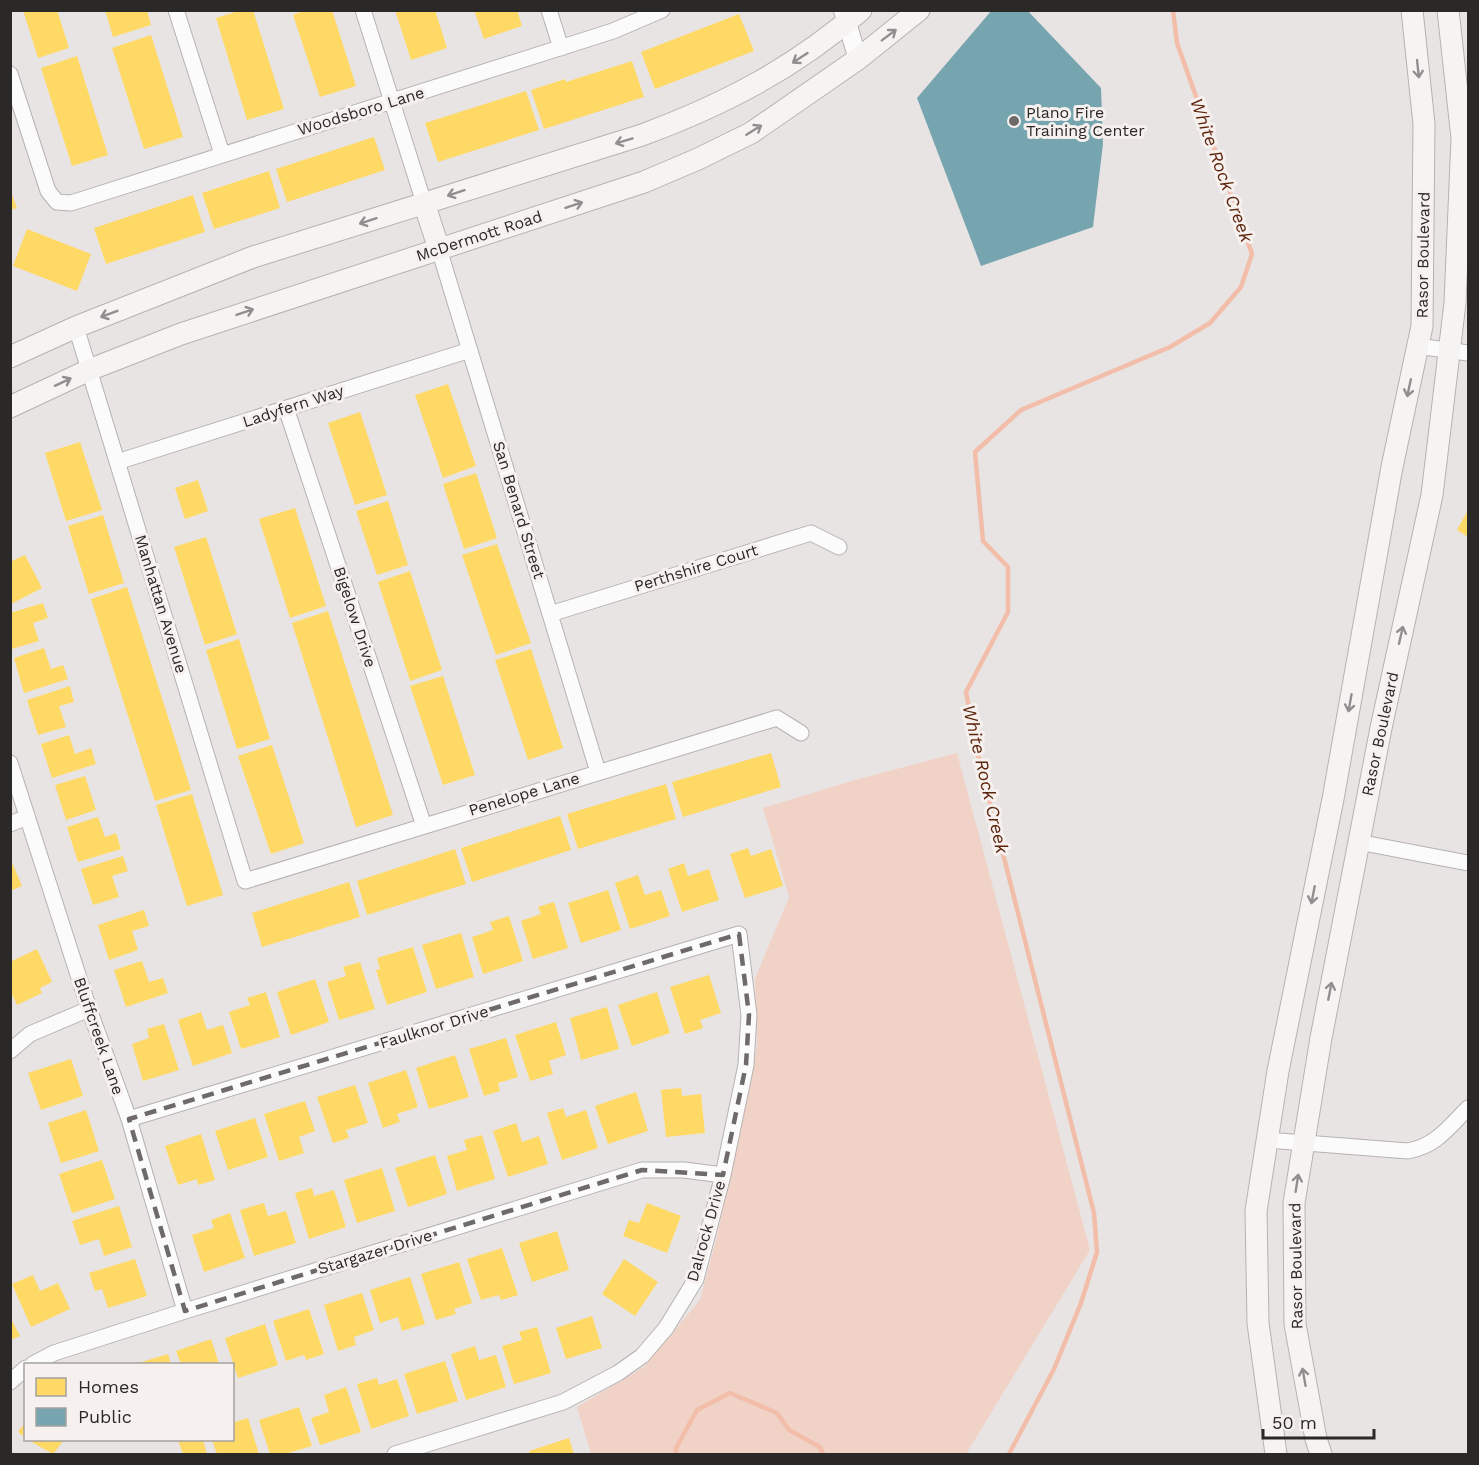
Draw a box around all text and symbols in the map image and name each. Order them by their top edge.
one-way arrow [881,29,897,41]
one-way arrow [792,52,809,64]
one-way arrow [1413,58,1424,78]
street label: Woodsboro Lane [295,83,427,139]
water label: White Rock Creek [1186,95,1258,246]
place label: Plano Fire Training Center [1026,103,1145,140]
marker: Plano Fire Training Center [1007,114,1021,128]
one-way arrow [745,124,762,136]
one-way arrow [615,136,634,147]
one-way arrow [447,188,466,199]
street label: Rasor Boulevard [1412,192,1434,318]
one-way arrow [564,199,583,210]
street label: McDermott Road [414,207,544,265]
one-way arrow [359,216,378,227]
one-way arrow [235,306,254,317]
one-way arrow [100,309,119,320]
one-way arrow [54,375,72,387]
one-way arrow [1402,378,1414,397]
street label: Ladyfern Way [240,380,347,431]
street label: San Benard Street [489,439,549,581]
street label: Manhattan Avenue [131,532,191,676]
street label: Perthshire Court [632,540,760,596]
street label: Bigelow Drive [330,564,380,670]
one-way arrow [1396,625,1408,644]
street label: Rasor Boulevard [1358,670,1402,798]
one-way arrow [1344,693,1355,713]
water label: White Rock Creek [959,703,1014,857]
street label: Penelope Lane [466,768,582,820]
one-way arrow [1307,885,1318,904]
street label: Bluffcreek Lane [70,975,128,1097]
one-way arrow [1325,981,1336,1001]
street label: Faulknor Drive [377,1001,491,1053]
one-way arrow [1292,1173,1303,1193]
street label: Dalrock Drive [682,1178,730,1284]
street label: Rasor Boulevard [1285,1203,1307,1329]
street label: Stargazer Drive [315,1226,435,1278]
legend [24,1363,234,1441]
one-way arrow [1299,1367,1310,1387]
text: Homes [78,1376,139,1397]
scale bar [1263,1402,1374,1440]
text: Public [78,1406,132,1427]
text: 50 m [1272,1412,1317,1433]

